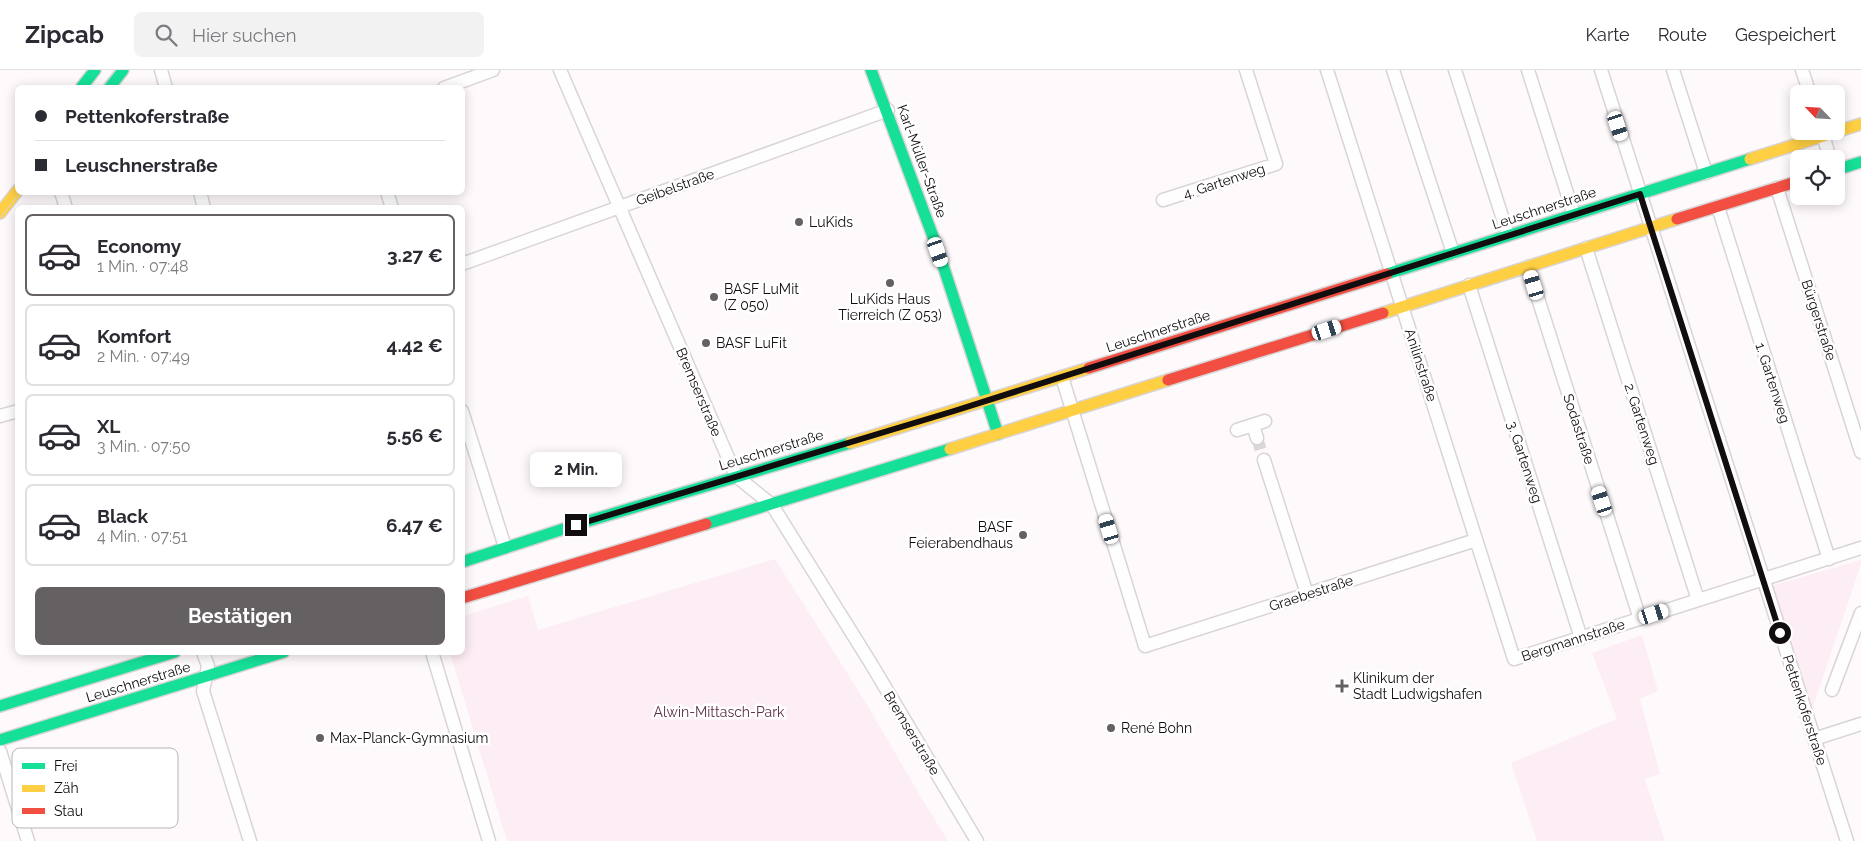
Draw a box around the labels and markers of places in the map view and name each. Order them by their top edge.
place label: LuKids [809,214,853,230]
marker: LuKids [793,216,805,228]
marker: LuKids Haus Tierreich (Z 053) [884,277,896,289]
place label: BASF LuMit (Z 050) [724,281,799,313]
marker: BASF LuMit (Z 050) [708,291,720,303]
place label: LuKids Haus Tierreich (Z 053) [838,291,942,323]
place label: BASF LuFit [716,335,787,351]
marker: BASF LuFit [700,337,712,349]
place label: BASF Feierabendhaus [909,519,1013,551]
marker: BASF Feierabendhaus [1017,529,1029,541]
place label: Klinikum der Stadt Ludwigshafen [1353,670,1482,702]
marker: Klinikum der Stadt Ludwigshafen [1335,679,1349,693]
place label: René Bohn [1121,720,1192,736]
marker: René Bohn [1105,722,1117,734]
place label: Max-Planck-Gymnasium [330,730,488,746]
marker: Max-Planck-Gymnasium [314,732,326,744]

